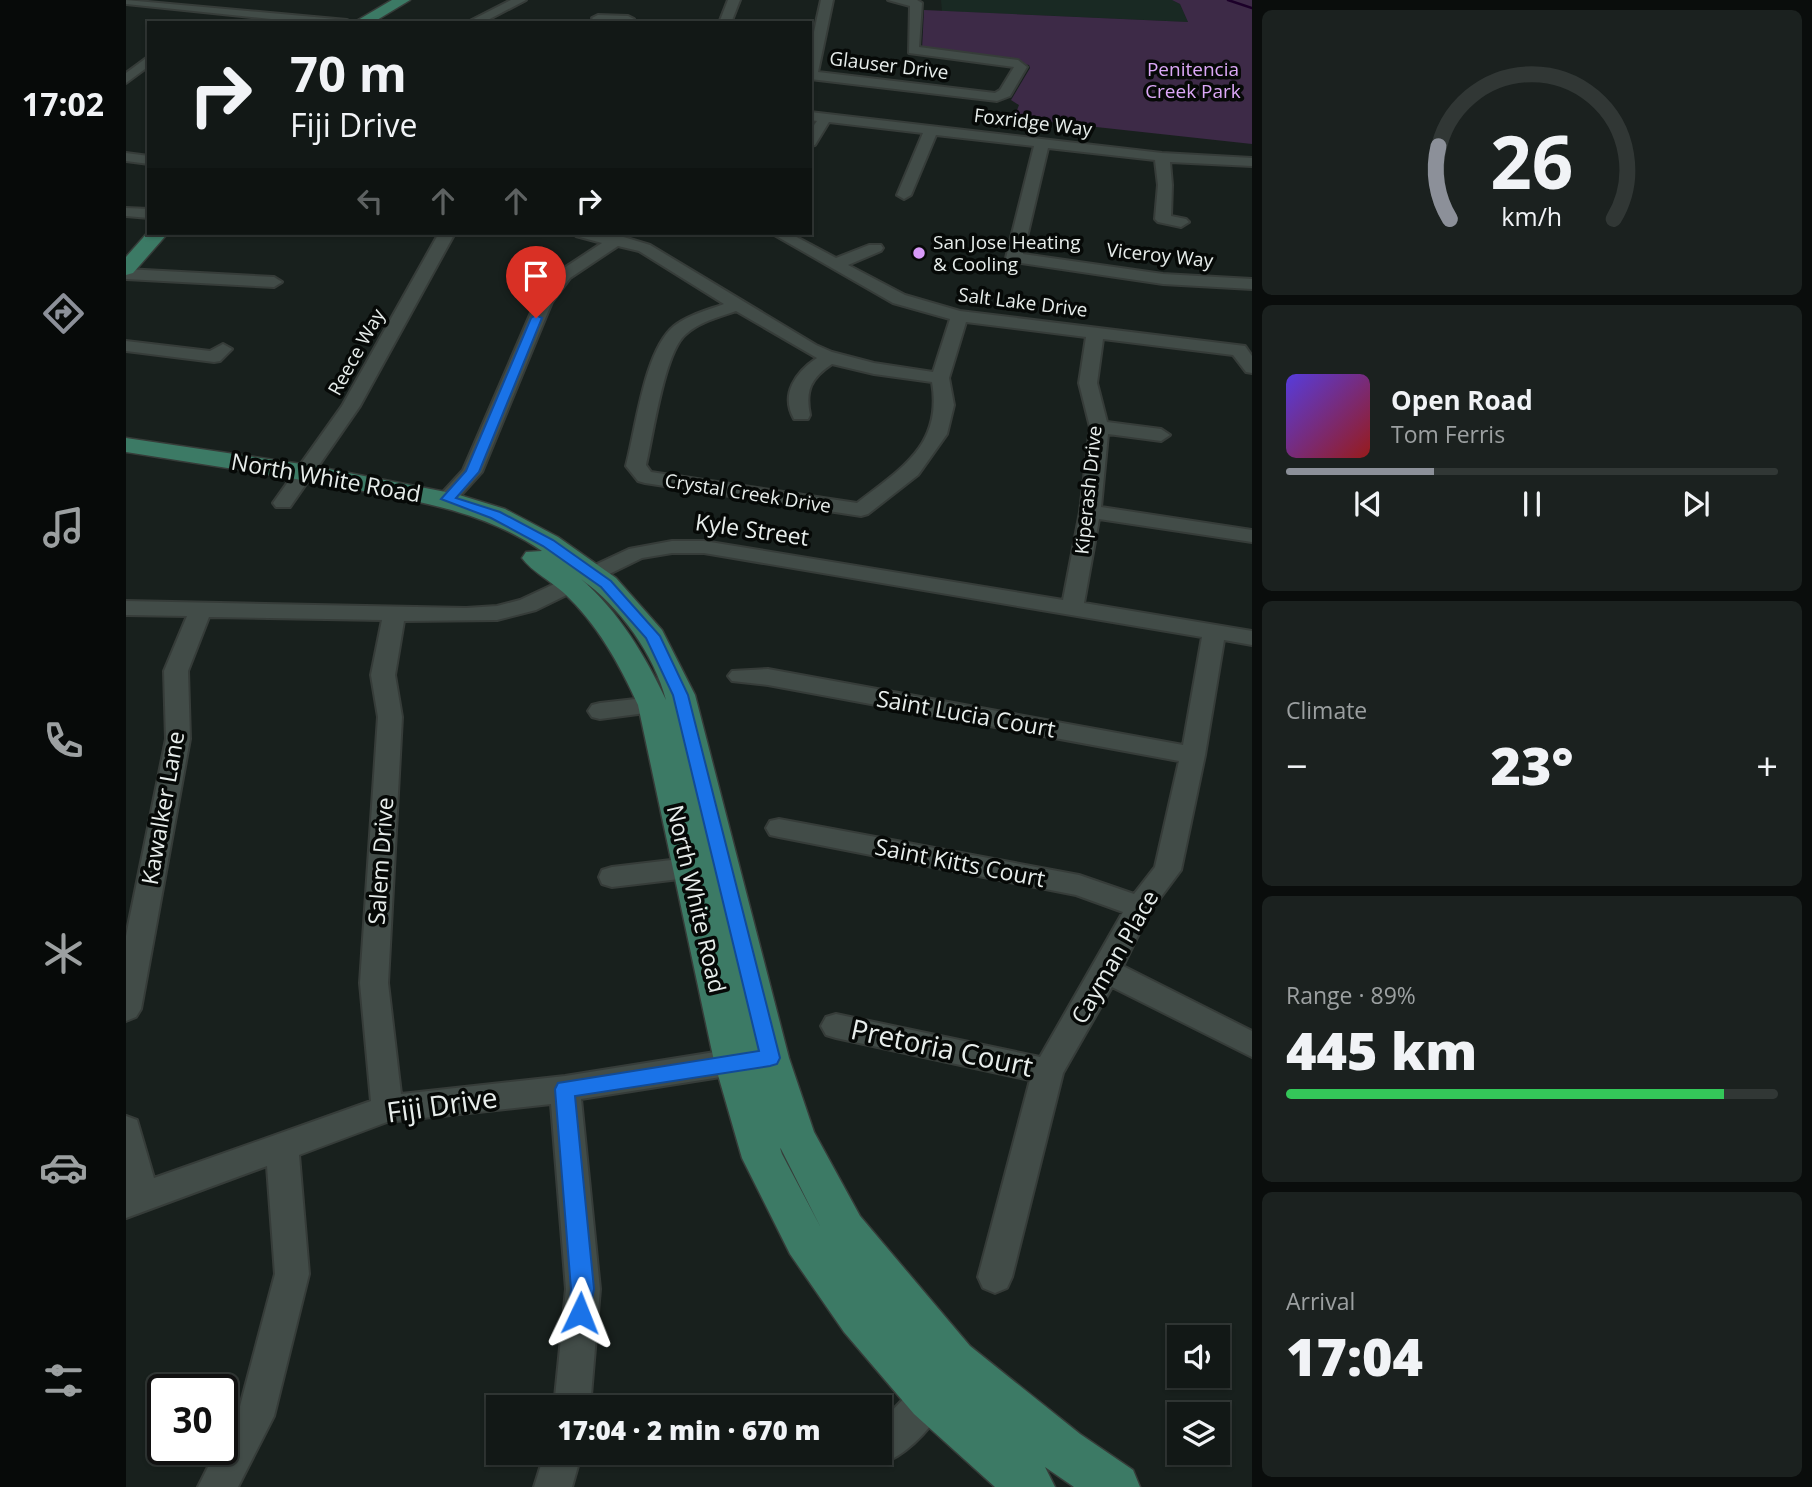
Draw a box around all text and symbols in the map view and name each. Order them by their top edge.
text: 70 m [290,40,407,106]
street label: Glauser Drive [828,45,950,85]
icon: right [175,49,266,140]
park label: Penitencia Creek Park [1145,56,1241,104]
text: 17:02 [22,82,104,125]
street label: Foxridge Way [972,102,1094,142]
text: Fiji Drive [290,103,417,146]
text: 26 [1490,111,1574,210]
icon: left [351,182,389,220]
icon: ahead [424,182,462,220]
icon: ahead [497,182,535,220]
icon: right [570,182,608,220]
text: km/h [1502,199,1562,233]
place label: San Jose Heating & Cooling [933,229,1081,277]
street label: Viceroy Way [1105,236,1215,274]
marker: San Jose Heating & Cooling [911,245,927,261]
pin [506,246,566,318]
icon: arrive [517,257,555,295]
street label: Salt Lake Drive [957,281,1089,323]
icon: directions [39,289,88,338]
street label: Reece Way [322,304,391,400]
text: Open Road [1391,382,1533,418]
text: Tom Ferris [1391,418,1505,450]
street label: Kiperash Drive [1068,424,1108,556]
street label: North White Road [229,445,423,509]
street label: Crystal Creek Drive [663,467,833,519]
icon: previous [1349,485,1387,523]
icon: pause [1513,485,1551,523]
icon: next [1677,485,1715,523]
icon: music [39,503,88,552]
street label: Kyle Street [693,505,811,553]
street label: Saint Lucia Court [874,682,1058,745]
text: Climate [1286,694,1367,726]
icon: phone [39,716,88,765]
street label: Kawalker Lane [133,729,191,887]
text: 23° [1491,729,1573,800]
text: − [1286,739,1308,791]
text: + [1756,739,1778,791]
street label: Salem Drive [360,796,400,926]
street label: North White Road [660,802,734,996]
street label: Saint Kitts Court [872,830,1048,894]
street label: Cayman Place [1063,884,1165,1029]
icon: climate [39,929,88,978]
text: Range · 89% [1286,979,1416,1011]
street label: Pretoria Court [848,1009,1037,1085]
text: 445 km [1286,1014,1477,1085]
street label: Fiji Drive [384,1077,500,1131]
icon: car [39,1143,88,1192]
position arrow [543,1276,617,1350]
text: Arrival [1286,1285,1355,1317]
text: 17:04 [1286,1320,1423,1391]
map controls [1167,1325,1230,1465]
button: sound [1167,1325,1230,1388]
icon: filters [39,1356,88,1405]
speed limit sign: 30 [147,1374,238,1465]
button: layers [1167,1402,1230,1465]
text: 17:04 · 2 min · 670 m [558,1412,820,1448]

